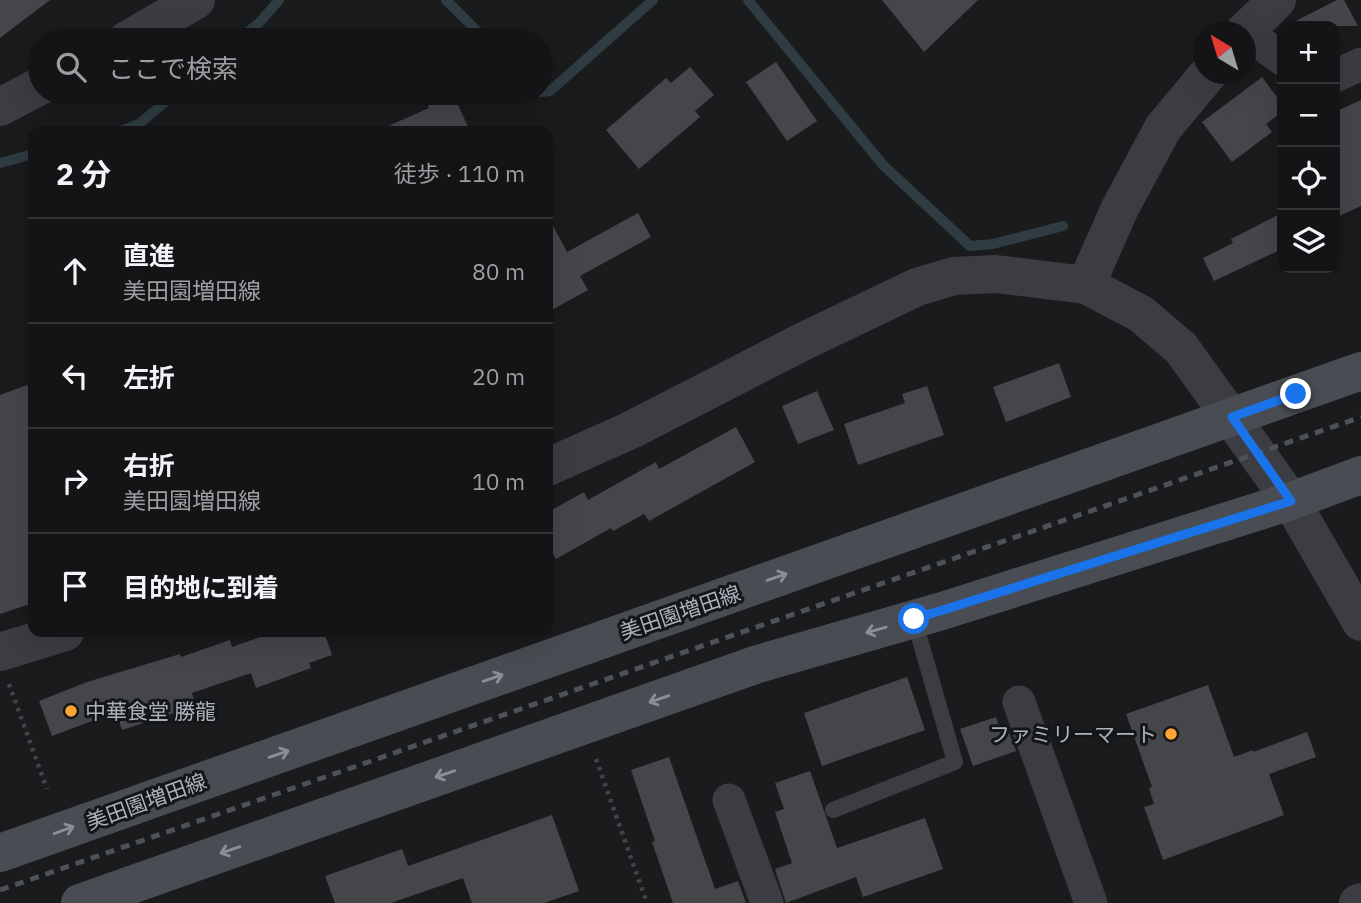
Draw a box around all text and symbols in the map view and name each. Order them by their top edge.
north arrow [1193,21,1256,84]
map controls [1277,21,1340,273]
button: + [1277,21,1340,84]
search box [28,28,553,105]
icon: search [52,48,90,86]
text: ここで検索 [108,51,238,85]
button: − [1277,84,1340,147]
button: locate [1277,147,1340,210]
text: 2 分 [56,154,111,193]
text: 徒歩 · 110 m [394,158,525,188]
button: layers [1277,210,1340,273]
text: 直進 [123,238,175,272]
icon: ahead [56,252,94,290]
text: 80 m [472,256,525,286]
text: 美田園増田線 [123,275,261,305]
icon: left [56,357,94,395]
text: 左折 [123,360,175,394]
text: 20 m [472,361,525,391]
route end [1280,378,1311,409]
text: 右折 [123,448,175,482]
icon: right [56,462,94,500]
text: 10 m [472,466,525,496]
text: 美田園増田線 [123,485,261,515]
icon: arrive [56,567,94,605]
text: 目的地に到着 [123,570,279,604]
one-way arrow [766,570,787,583]
street label: 美田園増田線 [616,578,744,646]
route start [898,603,929,634]
one-way arrow [865,624,888,637]
one-way arrow [482,671,504,683]
one-way arrow [649,694,671,706]
place label: 中華食堂 勝龍 [85,697,216,725]
marker: 中華食堂 勝龍 [63,703,79,719]
place label: ファミリーマート [989,720,1157,748]
marker: ファミリーマート [1163,726,1179,742]
one-way arrow [267,747,289,759]
street label: 美田園増田線 [82,766,210,836]
one-way arrow [434,769,456,782]
one-way arrow [53,823,75,835]
one-way arrow [220,845,242,857]

